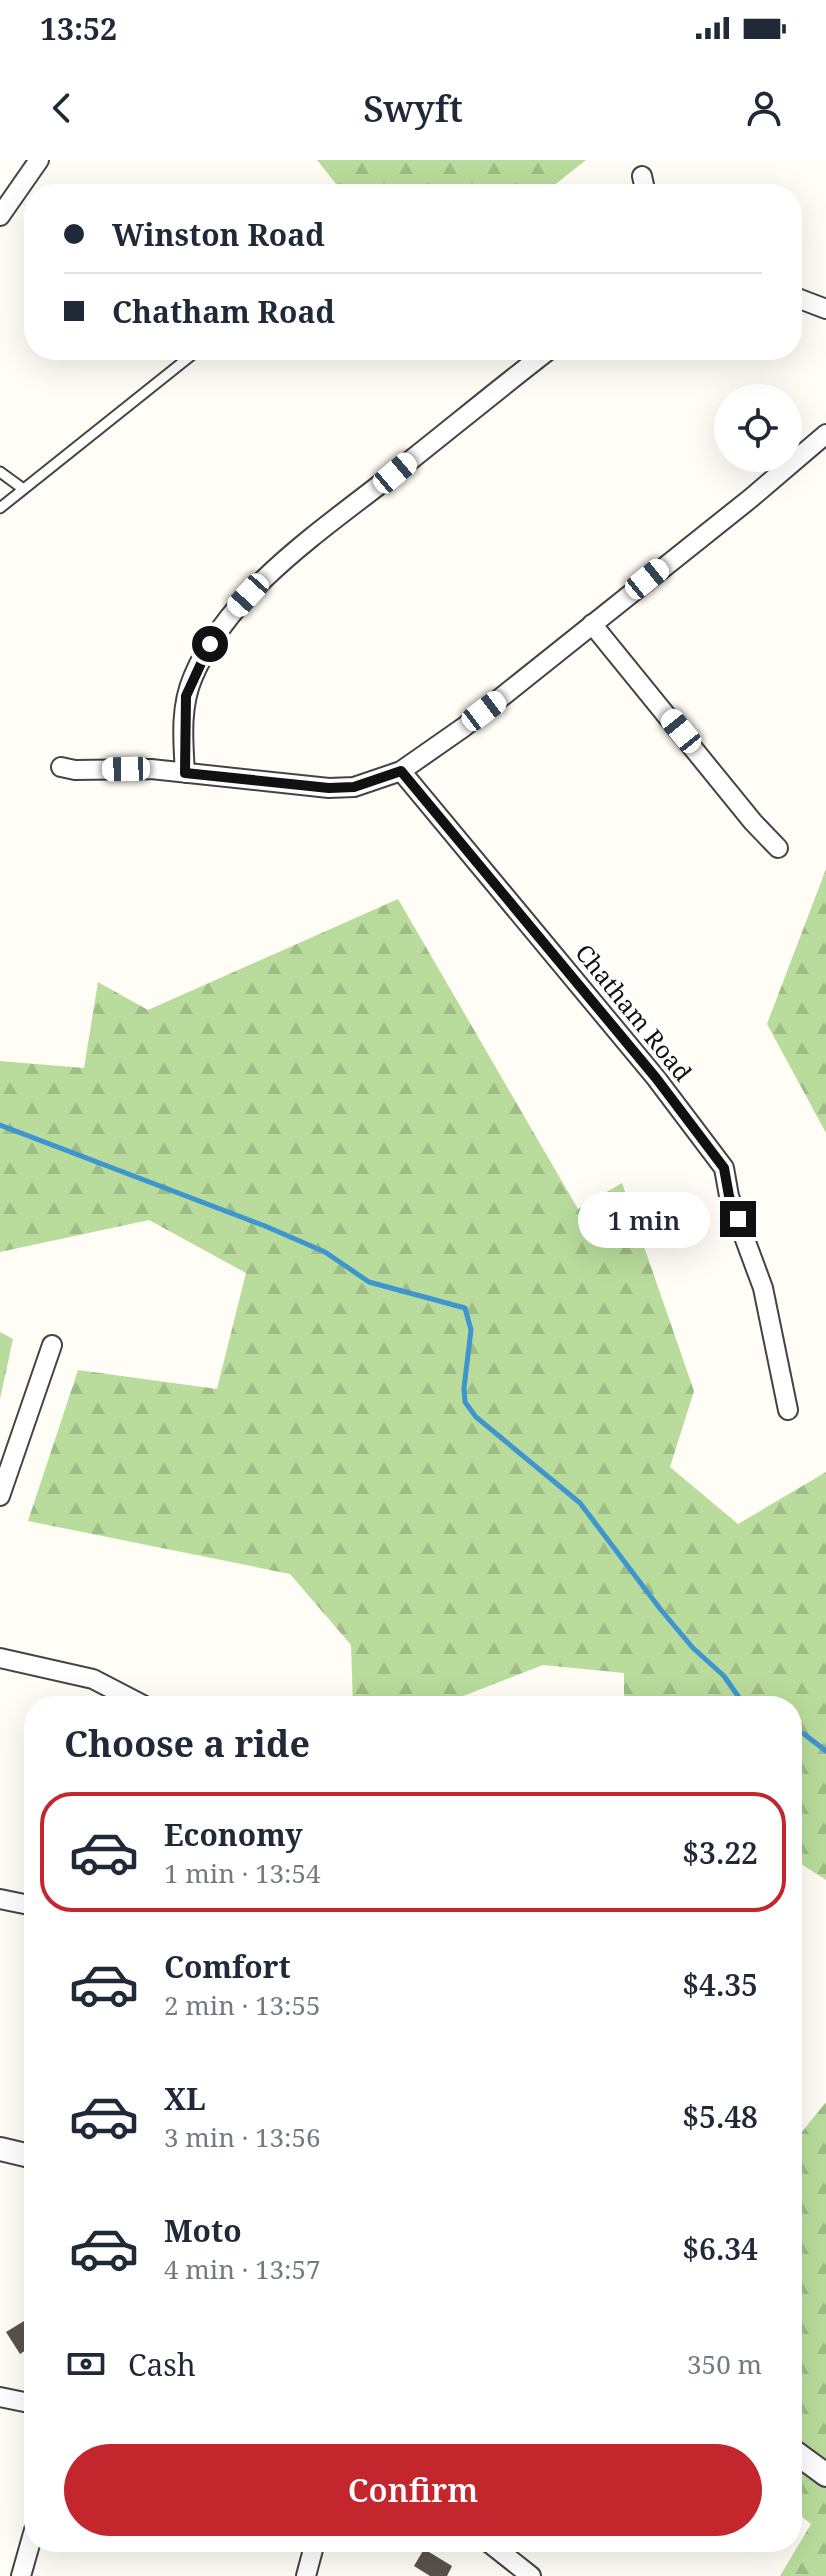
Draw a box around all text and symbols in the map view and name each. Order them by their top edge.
text: 13:52 [40,8,117,49]
text: Swyft [363,84,463,133]
icon: back [40,86,84,130]
icon: person [742,86,786,130]
text: Winston Road [112,214,325,255]
text: Chatham Road [112,291,335,332]
map controls [714,384,802,472]
button: locate [714,384,802,472]
car [369,448,421,498]
car [621,555,673,603]
car [223,569,273,621]
route start [192,626,228,662]
car [458,687,510,735]
car [657,705,705,757]
car [102,757,150,781]
street label: Chatham Road [569,937,700,1088]
callout: 1 min [578,1191,710,1247]
route end [720,1201,756,1237]
text: 1 min [608,1202,680,1238]
text: Choose a ride [64,1719,310,1768]
text: Economy [164,1814,303,1855]
icon: car [68,1816,140,1888]
text: $3.22 [682,1832,758,1873]
text: 1 min · 13:54 [164,1855,321,1891]
text: Comfort [164,1946,291,1987]
icon: car [68,1948,140,2020]
text: $4.35 [682,1964,758,2005]
text: 2 min · 13:55 [164,1987,321,2023]
text: XL [164,2078,206,2119]
icon: car [68,2080,140,2152]
text: $5.48 [682,2096,758,2137]
text: 3 min · 13:56 [164,2119,321,2155]
text: Moto [164,2210,242,2251]
icon: car [68,2212,140,2284]
text: $6.34 [682,2228,758,2269]
text: 4 min · 13:57 [164,2251,321,2287]
icon: cash [64,2342,108,2386]
text: Cash [128,2344,196,2385]
text: 350 m [687,2346,762,2382]
button: Confirm [64,2444,762,2536]

